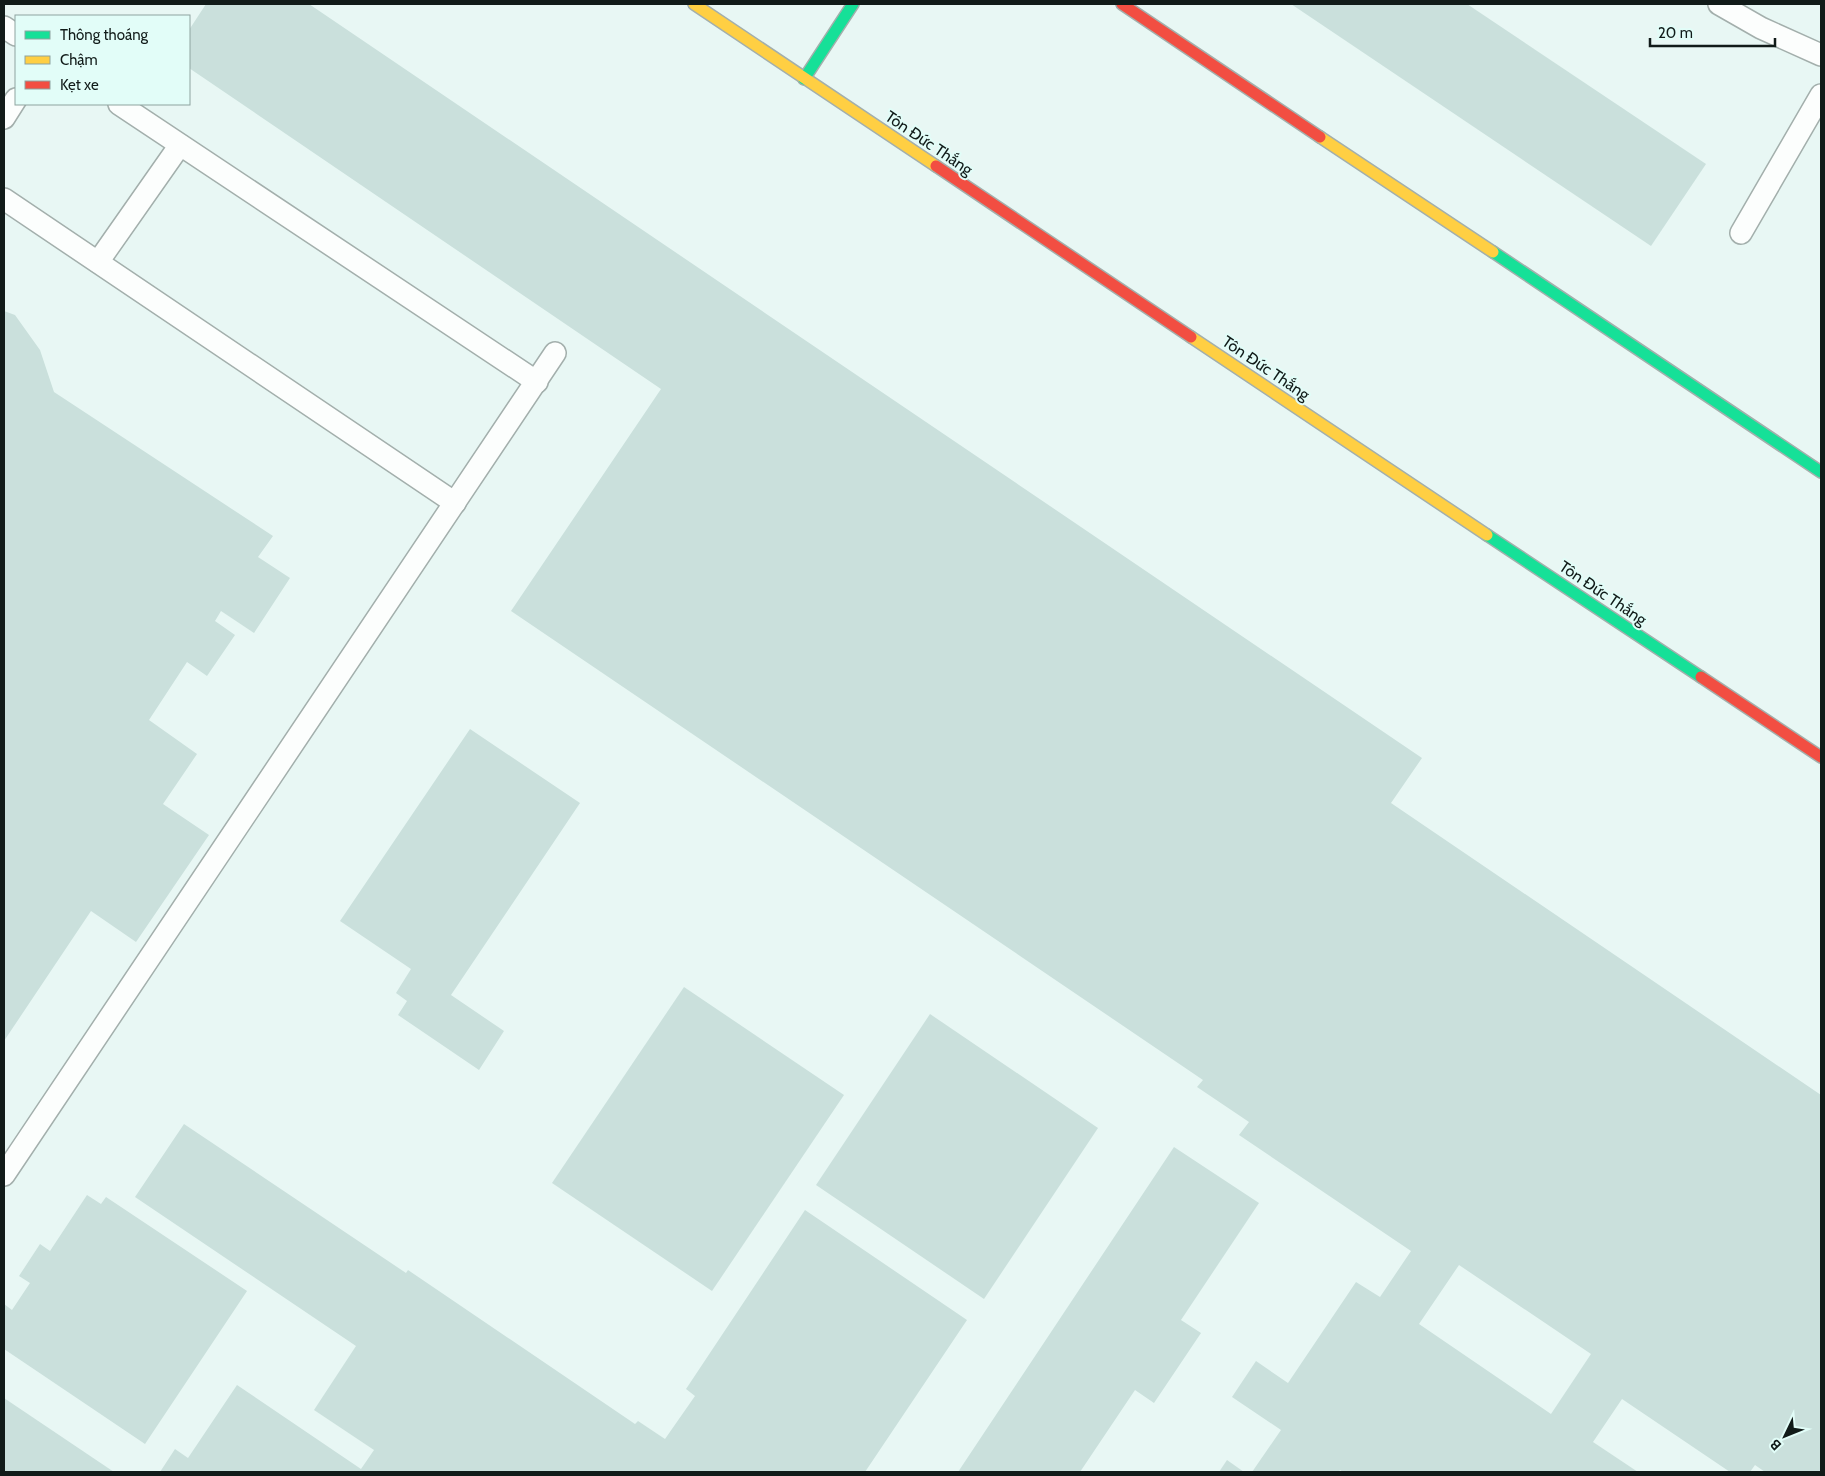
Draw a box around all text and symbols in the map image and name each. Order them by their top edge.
legend [15,15,190,105]
scale bar [1650,15,1775,47]
text: 20 m [1658,24,1693,42]
text: Thông thoáng [60,26,149,44]
text: Chậm [60,51,98,69]
text: Kẹt xe [60,76,99,94]
street label: Tôn Đức Thắng [882,107,977,180]
street label: Tôn Đức Thắng [1219,332,1314,405]
street label: Tôn Đức Thắng [1556,557,1651,630]
north arrow [1760,1411,1810,1461]
text: B [1766,1435,1785,1454]

